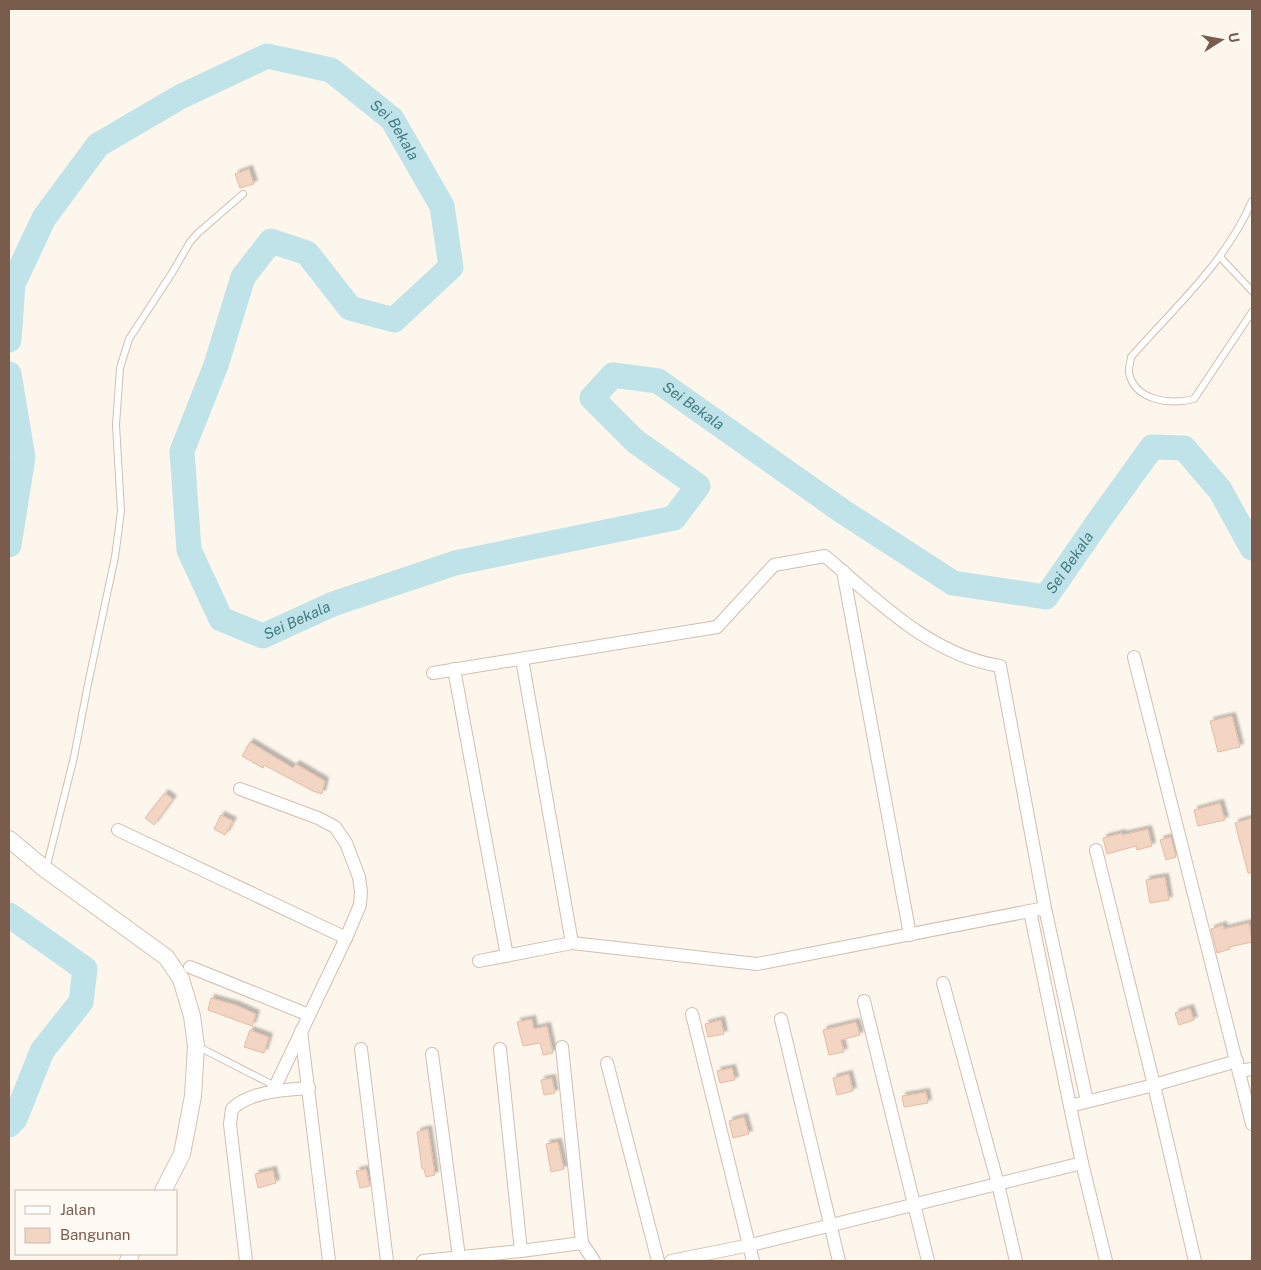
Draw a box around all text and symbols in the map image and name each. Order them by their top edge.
north arrow [1196,15,1246,65]
text: U [1225,31,1243,44]
water label: Sei Bekala [367,96,423,163]
water label: Sei Bekala [659,378,728,433]
water label: Sei Bekala [1042,528,1097,597]
water label: Sei Bekala [261,597,333,643]
legend [15,1190,178,1255]
text: Jalan [60,1201,96,1218]
text: Bangunan [60,1226,131,1243]

